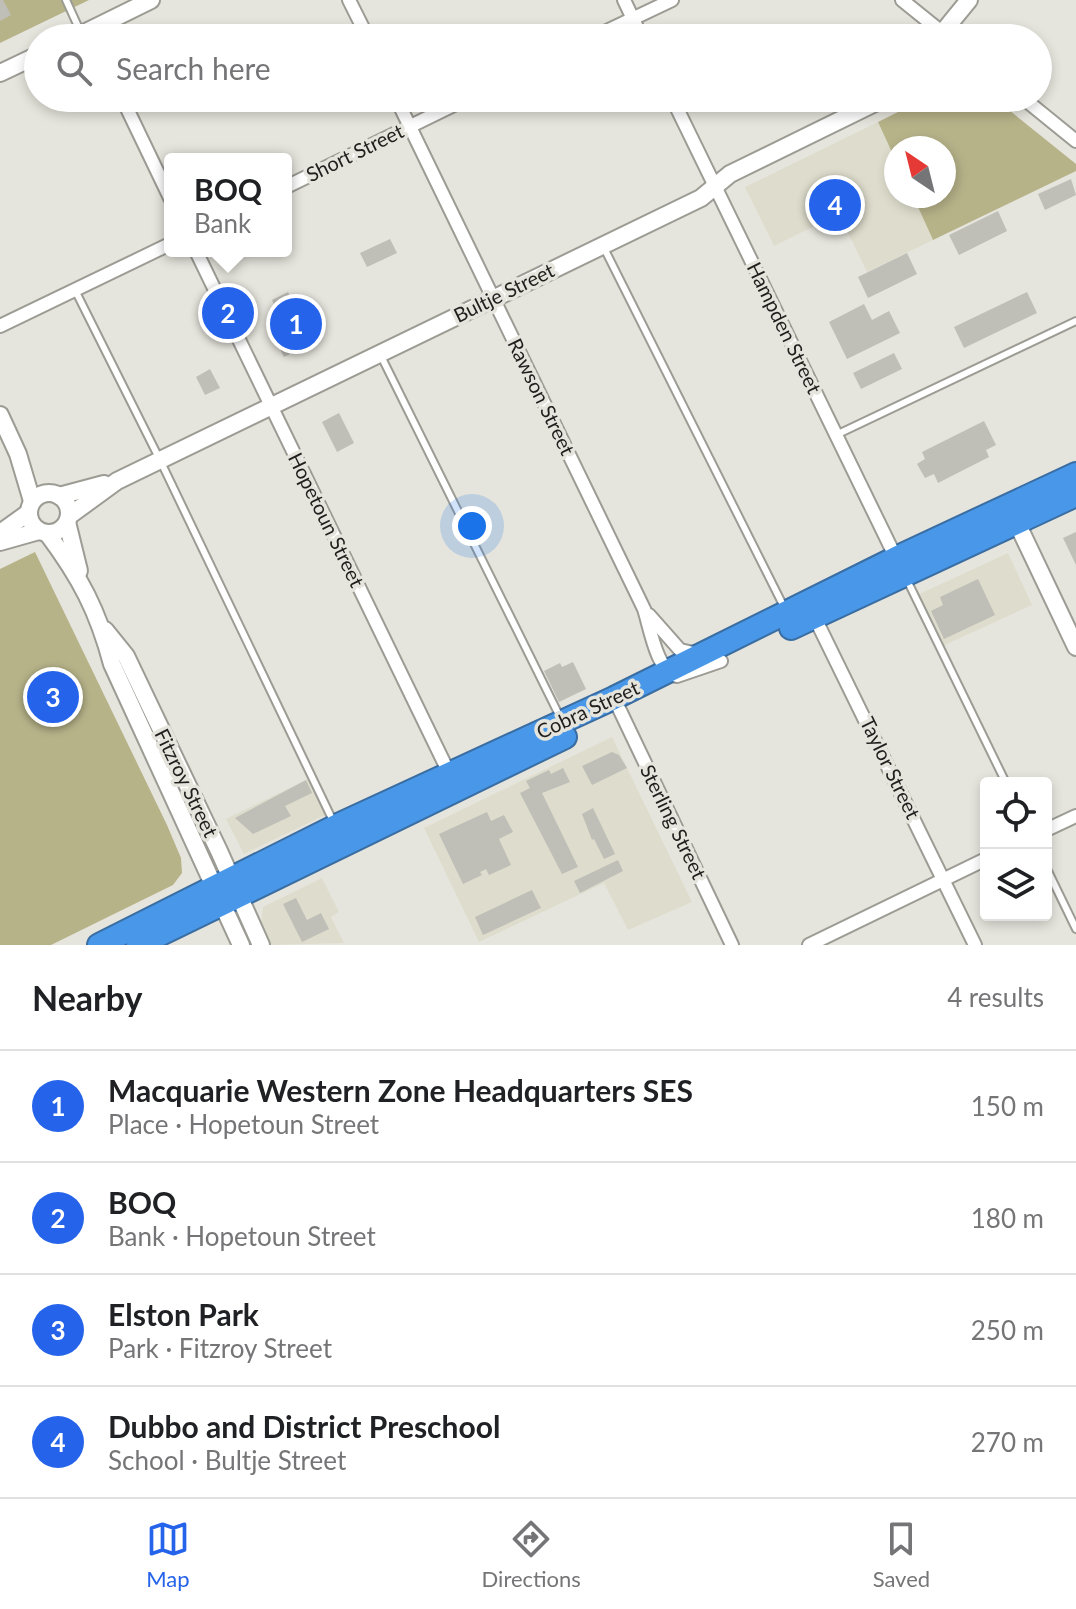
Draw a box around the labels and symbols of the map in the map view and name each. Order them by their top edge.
street label: Short Street [302,118,407,186]
north arrow [884,136,956,208]
pin: 4 [809,175,861,235]
street label: Bultje Street [449,257,558,327]
street label: Hampden Street [743,258,827,397]
pin: 2 [202,283,254,343]
pin: 1 [270,294,322,354]
street label: Rawson Street [503,334,580,459]
street label: Hopetoun Street [284,448,370,591]
your location [452,506,492,546]
pin: 3 [27,667,79,727]
street label: Cobra Street [532,675,643,743]
street label: Taylor Street [856,713,926,822]
street label: Fitzroy Street [150,724,224,841]
street label: Sterling Street [636,760,712,883]

